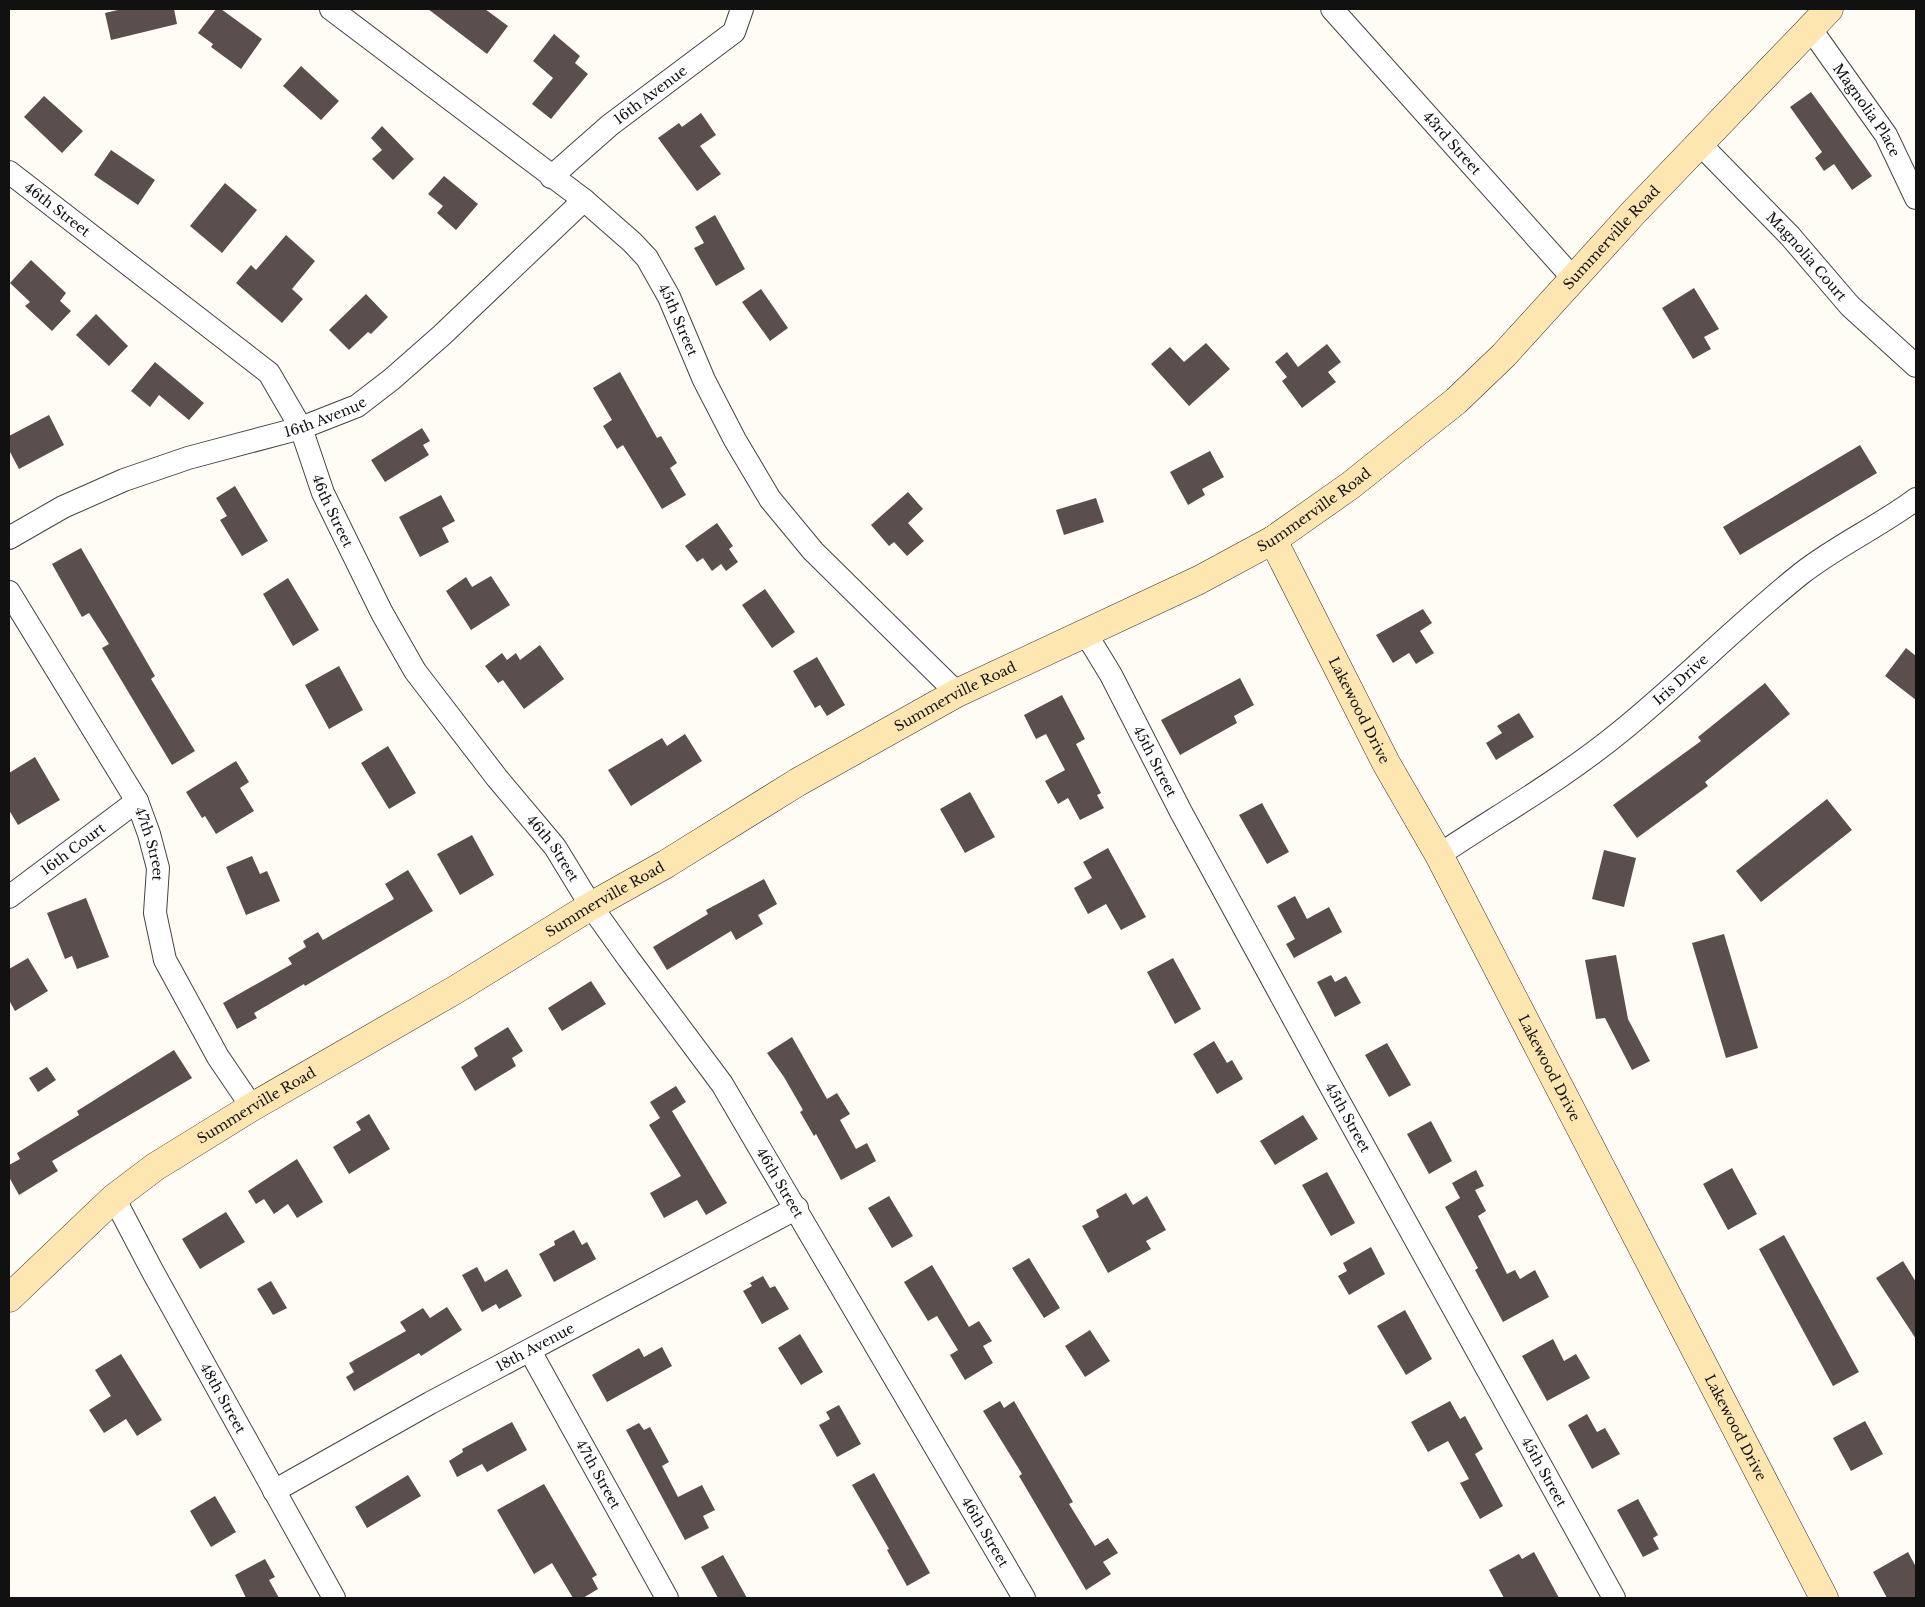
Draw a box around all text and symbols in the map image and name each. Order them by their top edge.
street label: Magnolia Place [1829,60,1904,160]
street label: 16th Avenue [610,61,690,128]
street label: 43rd Street [1419,108,1486,179]
street label: 46th Street [21,178,94,241]
street label: Summerville Road [1559,181,1664,293]
street label: Magnolia Court [1762,208,1851,305]
street label: 45th Street [654,280,702,359]
street label: 16th Avenue [282,393,370,441]
street label: Summerville Road [1254,463,1375,556]
street label: 46th Street [308,472,358,551]
street label: Iris Drive [1649,650,1712,709]
street label: Lakewood Drive [1325,654,1394,767]
street label: Summerville Road [891,657,1020,735]
street label: 45th Street [1130,723,1181,800]
street label: 47th Street [131,804,167,882]
street label: 46th Street [523,811,583,885]
street label: 16th Court [37,819,109,879]
street label: Summerville Road [542,857,668,941]
street label: Lakewood Drive [1514,1012,1584,1124]
street label: Summerville Road [194,1063,319,1148]
street label: 45th Street [1321,1079,1375,1156]
street label: 46th Street [752,1144,808,1222]
street label: 18th Avenue [493,1319,577,1375]
street label: 48th Street [196,1360,250,1437]
street label: Lakewood Drive [1701,1371,1771,1484]
street label: 45th Street [1518,1434,1571,1511]
street label: 47th Street [572,1437,625,1513]
street label: 46th Street [958,1494,1013,1571]

